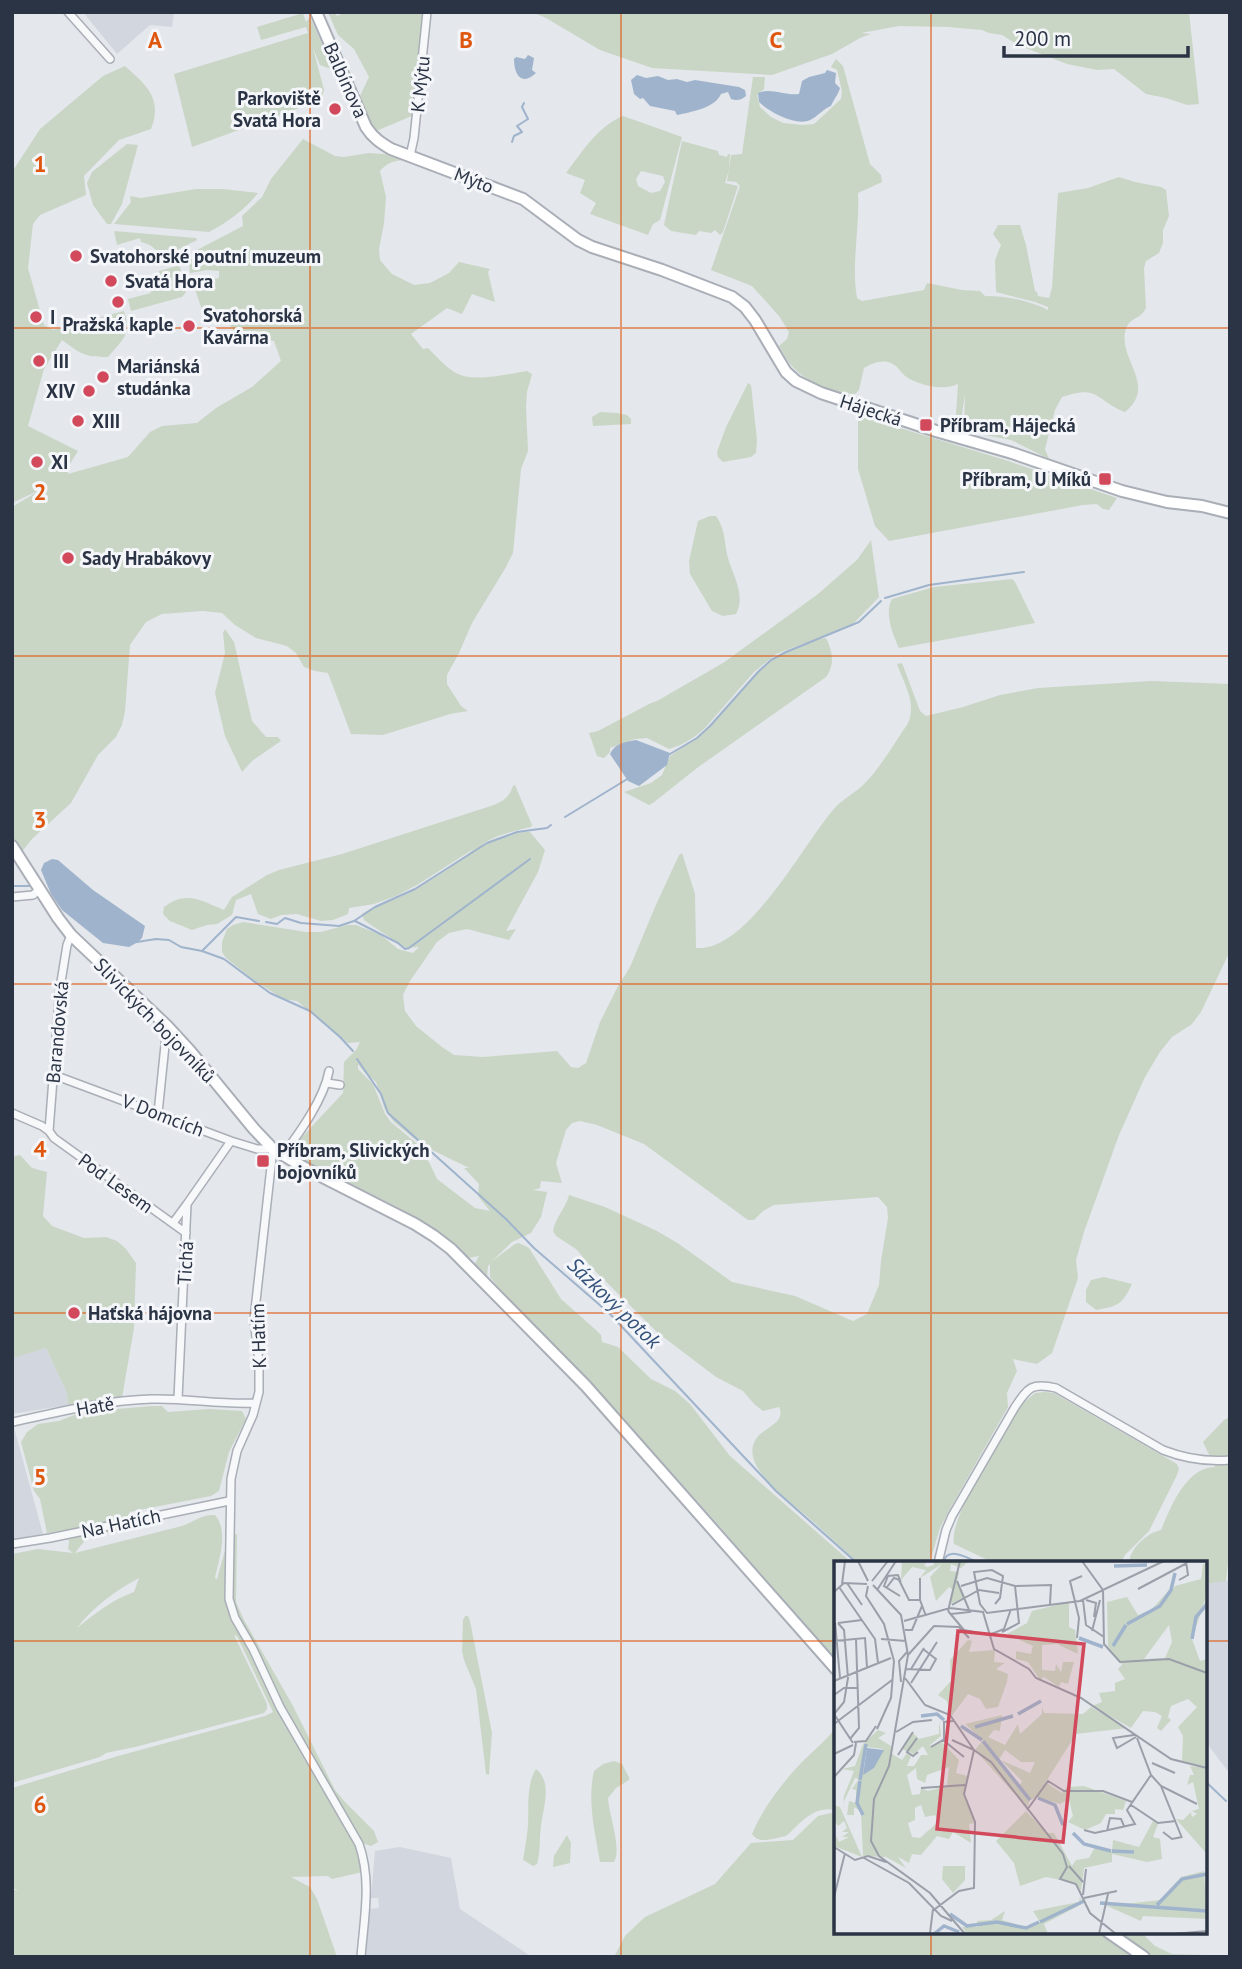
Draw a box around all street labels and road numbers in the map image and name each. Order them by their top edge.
street label: Balbínova [319,38,373,122]
street label: K Mýtu [405,55,435,113]
street label: Mýto [451,162,497,198]
street label: Hájecká [837,389,905,431]
street label: Slivických bojovníků [89,952,221,1088]
street label: Barandovská [41,980,73,1084]
street label: V Domcích [118,1088,207,1142]
street label: Pod Lesem [74,1148,158,1218]
street label: Tichá [172,1240,198,1286]
street label: K Hatím [245,1303,271,1369]
street label: Hatě [74,1391,116,1421]
street label: Na Hatích [79,1503,163,1543]

